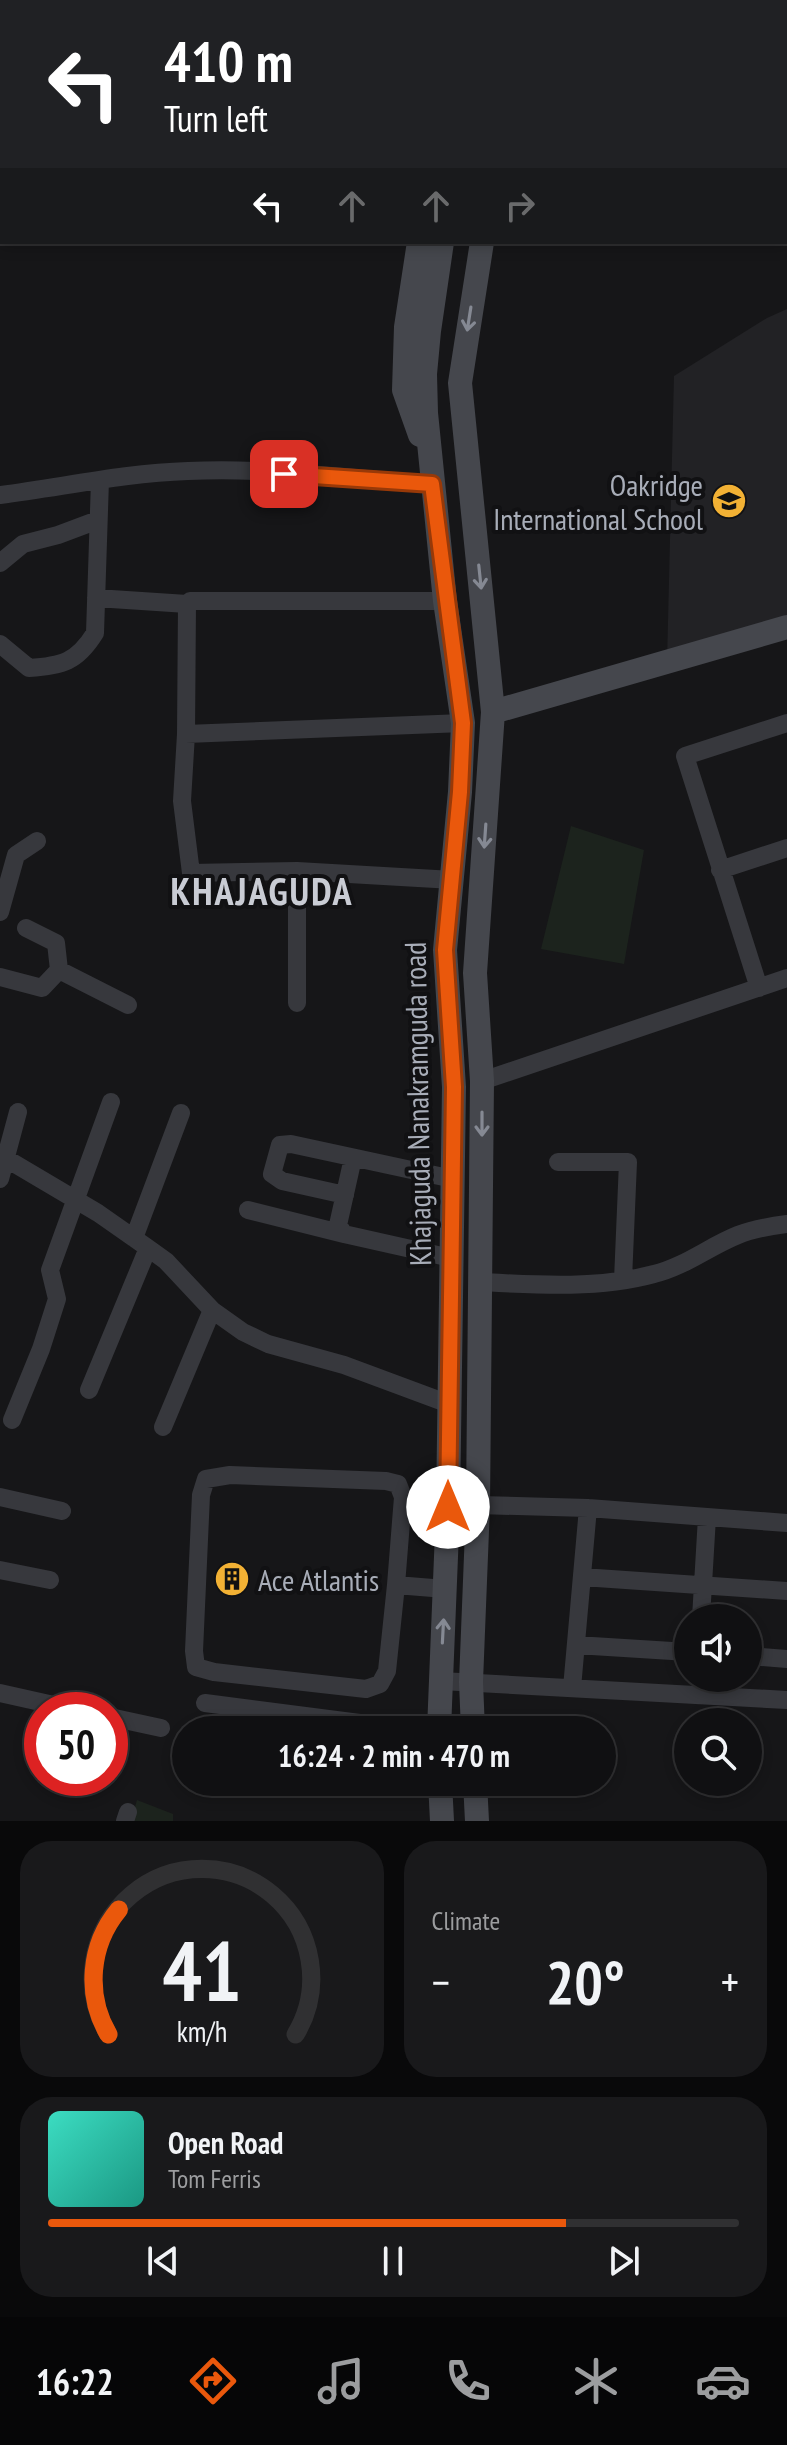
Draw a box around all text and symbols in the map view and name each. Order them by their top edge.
text: 410 m [164,25,293,97]
icon: left [32,32,136,136]
text: Turn left [164,95,268,142]
icon: left [246,184,290,228]
icon: ahead [330,184,374,228]
icon: ahead [414,184,458,228]
icon: right [498,184,542,228]
one-way arrow [461,306,476,331]
pin [250,440,318,508]
icon: arrive [262,452,306,496]
place label: Oakridge International School [493,465,703,538]
school or university icon: Oakridge International School [710,482,748,520]
one-way arrow [473,564,488,589]
one-way arrow [477,822,492,849]
district label: KHAJAGUDA [170,866,354,915]
street label: Khajaguda Nanakramguda road [395,942,439,1266]
one-way arrow [474,1110,490,1137]
position arrow [406,1465,490,1549]
building icon: Ace Atlantis [213,1560,251,1598]
place label: Ace Atlantis [258,1560,379,1599]
map controls [674,1604,762,1796]
button: sound [674,1604,762,1692]
one-way arrow [436,1618,451,1645]
speed limit sign: 50 [24,1692,128,1796]
button: search [674,1708,762,1796]
text: 16:24 · 2 min · 470 m [278,1736,510,1775]
text: Climate [432,1904,500,1937]
text: 41 [162,1916,242,2024]
text: 20° [546,1943,625,2021]
text: − [432,1953,450,2010]
text: + [721,1953,739,2010]
text: km/h [176,2013,227,2050]
text: Open Road [168,2123,283,2162]
text: Tom Ferris [168,2162,261,2195]
icon: previous [141,2239,185,2283]
icon: pause [371,2239,415,2283]
icon: next [602,2239,646,2283]
icon: directions [185,2353,241,2409]
icon: music [313,2353,369,2409]
icon: phone [440,2353,496,2409]
icon: climate [568,2353,624,2409]
icon: car [695,2353,751,2409]
text: 16:22 [36,2358,114,2405]

